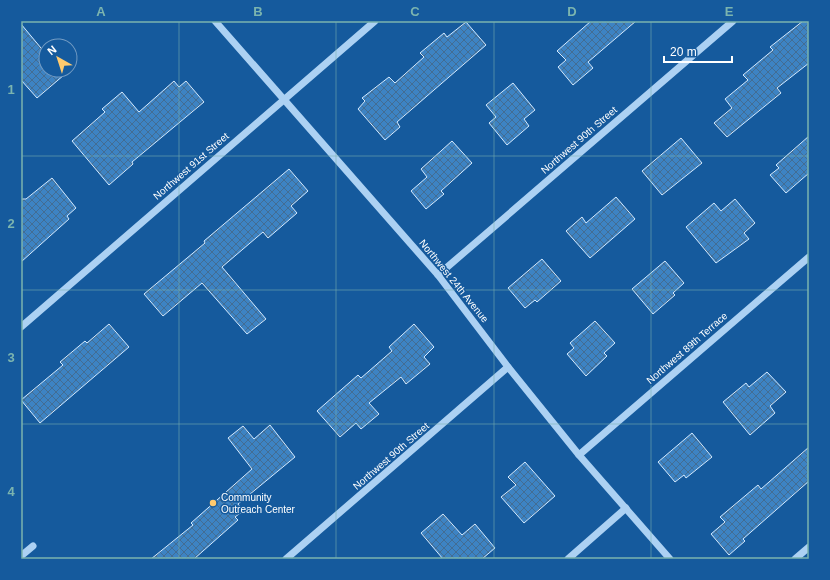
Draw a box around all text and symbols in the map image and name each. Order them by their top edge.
text: A [96,4,106,19]
text: B [253,4,263,19]
text: C [410,4,420,19]
text: D [567,4,577,19]
text: E [725,4,734,19]
north arrow [38,38,78,78]
scale bar [664,38,732,64]
text: N [45,43,59,57]
text: 20 m [670,45,697,59]
text: 1 [7,82,15,97]
street label: Northwest 90th Street [539,104,619,176]
street label: Northwest 91st Street [151,130,231,202]
text: 2 [7,216,15,231]
street label: Northwest 24th Avenue [417,237,491,325]
street label: Northwest 89th Terrace [644,310,730,386]
text: 3 [7,350,15,365]
street label: Northwest 90th Street [351,420,431,492]
text: 4 [7,484,15,499]
place label: Community Outreach Center [221,492,296,515]
marker: Community Outreach Center [208,498,218,508]

